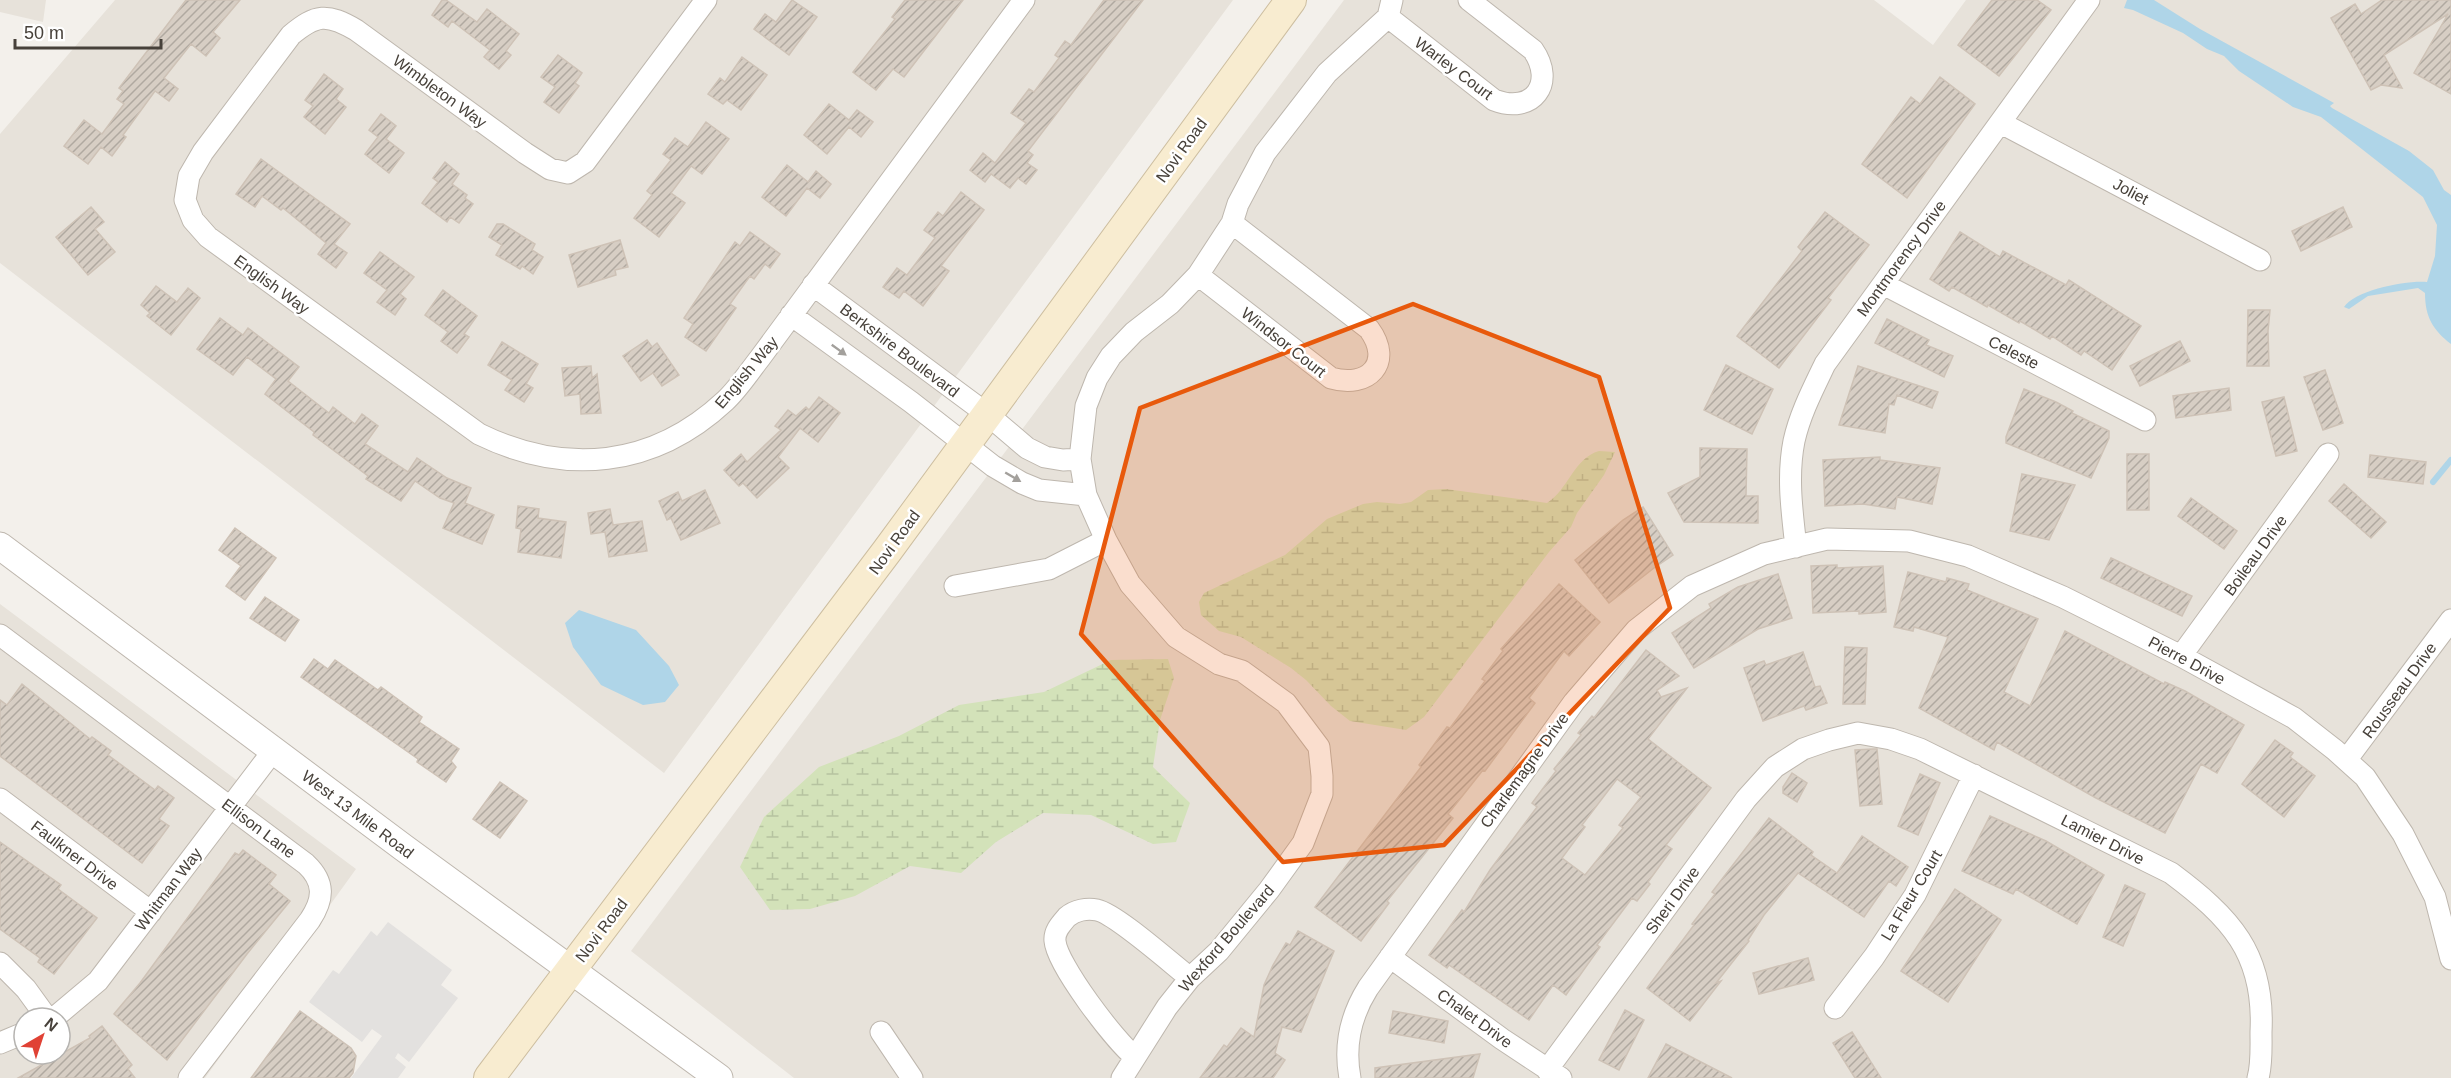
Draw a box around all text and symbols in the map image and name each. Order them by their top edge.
scale bar [15,12,160,50]
text: 50 m [24,23,64,43]
street label: Warley Court [1412,34,1496,103]
street label: Wimbleton Way [390,52,490,131]
street label: Novi Road [1153,115,1210,186]
street label: Joliet [2110,175,2152,208]
street label: Montmorency Drive [1854,197,1949,319]
street label: English Way [231,252,312,317]
street label: Berkshire Boulevard [837,300,962,401]
street label: Windsor Court [1238,304,1330,381]
street label: English Way [711,333,781,412]
street label: Celeste [1986,333,2042,372]
one-way arrow [830,344,846,356]
one-way arrow [1005,472,1021,483]
street label: Novi Road [866,507,923,578]
street label: Boileau Drive [2221,512,2290,599]
street label: Pierre Drive [2145,633,2228,688]
street label: Rousseau Drive [2359,639,2440,741]
street label: Charlemagne Drive [1477,709,1572,831]
street label: West 13 Mile Road [299,767,417,862]
street label: Ellison Lane [219,795,299,861]
street label: Lamier Drive [2059,811,2147,868]
street label: Faulkner Drive [28,817,121,894]
street label: Whitman Way [132,845,205,934]
street label: La Fleur Court [1878,847,1945,943]
street label: Sheri Drive [1642,863,1703,937]
street label: Wexford Boulevard [1175,882,1277,995]
street label: Novi Road [572,895,631,965]
street label: Chalet Drive [1434,986,1515,1051]
north arrow [12,1006,72,1066]
text: N [41,1014,61,1035]

